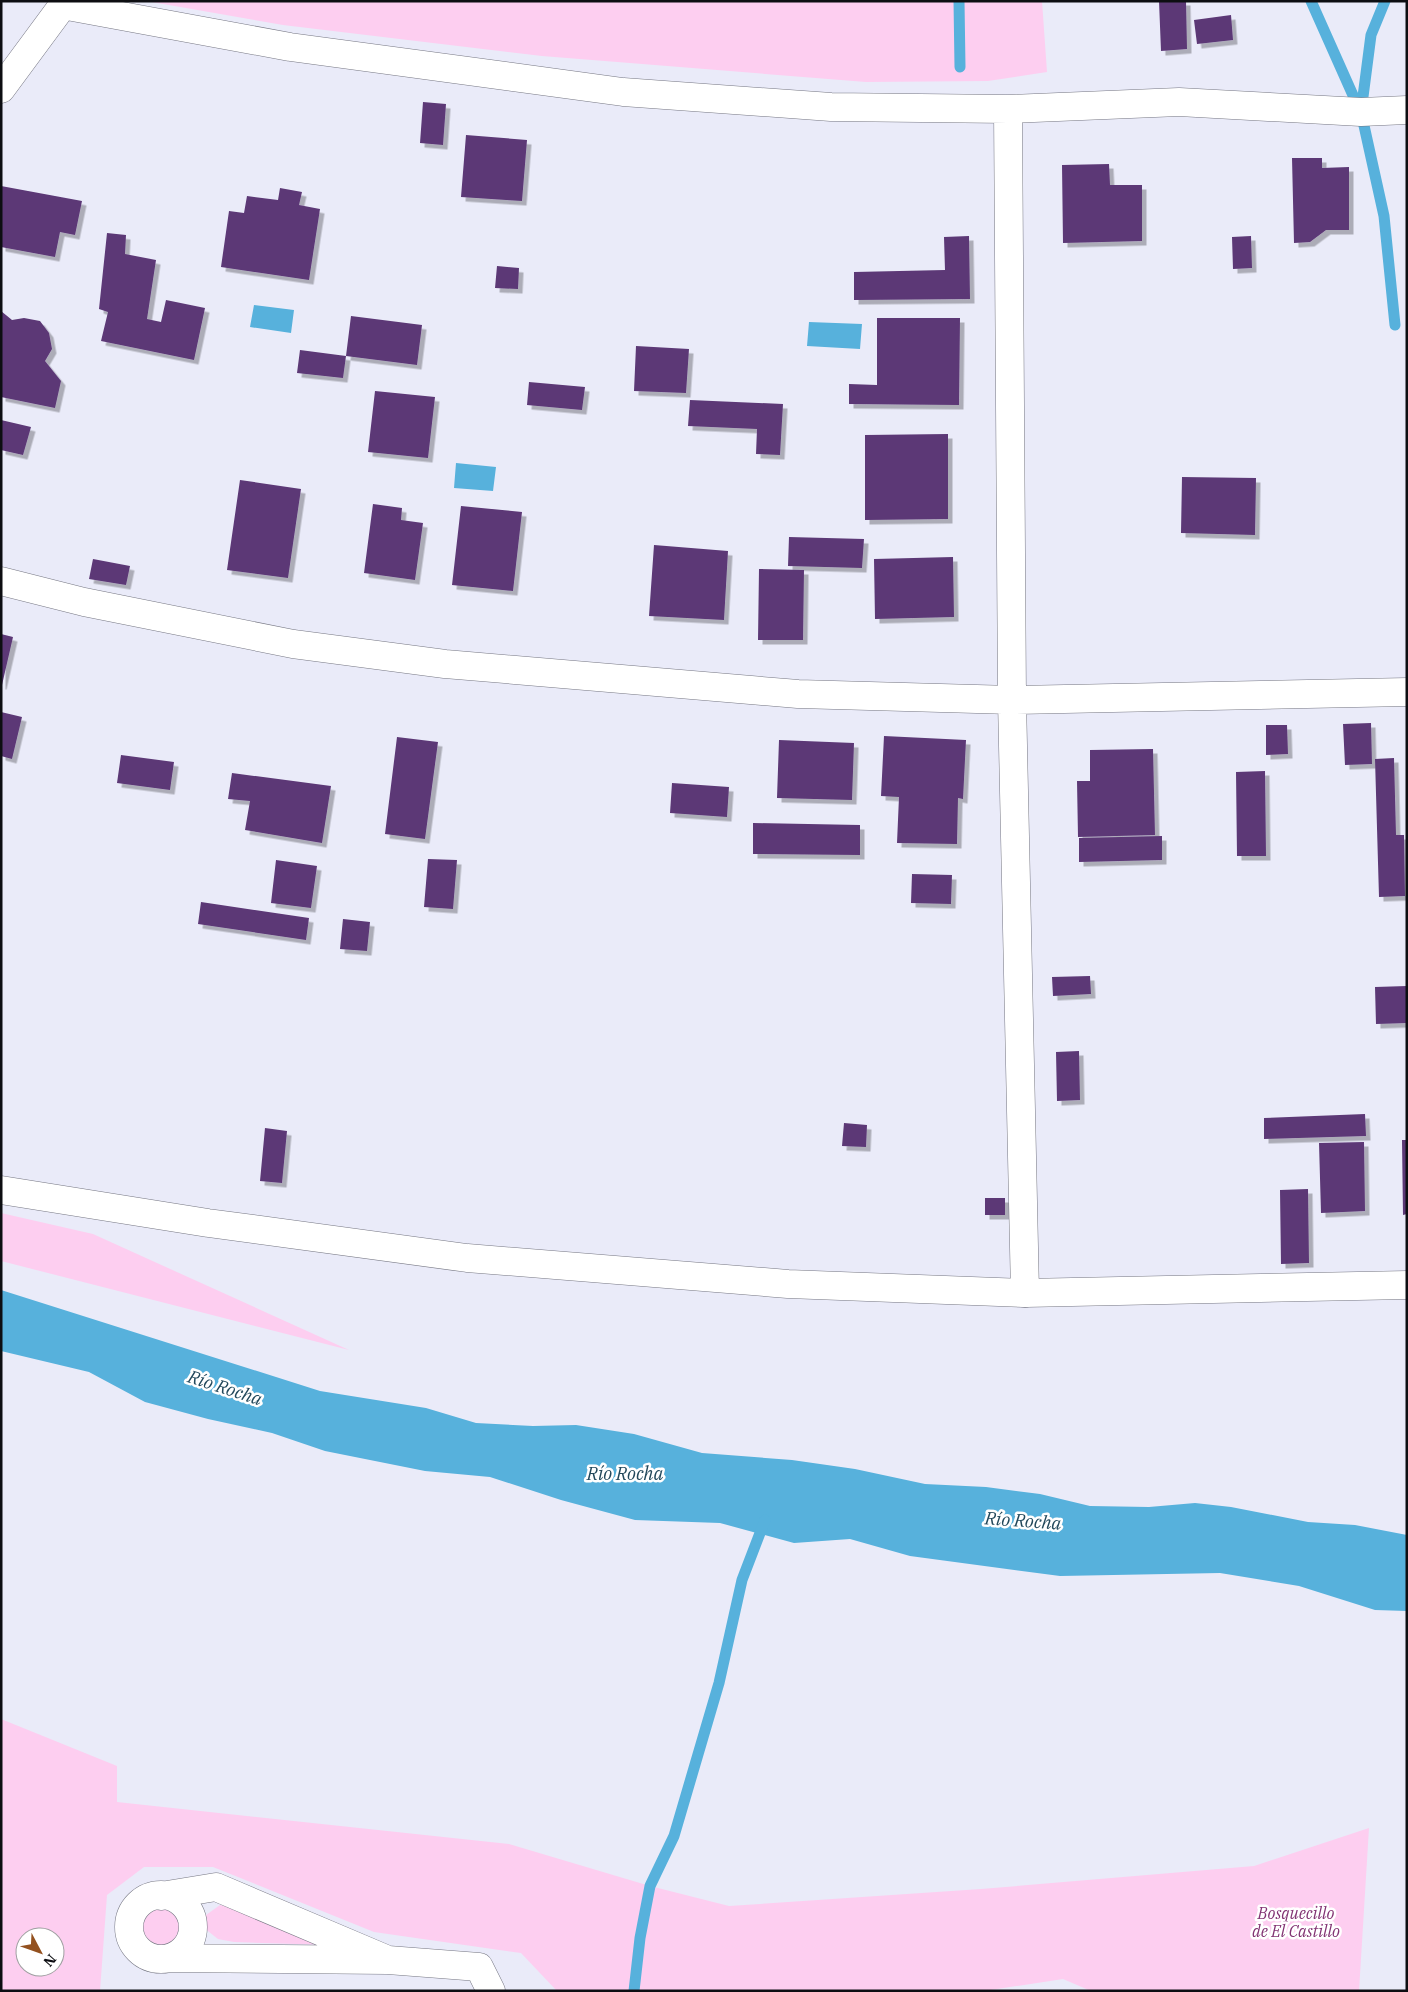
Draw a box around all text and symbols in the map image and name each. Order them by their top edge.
water label: Río Rocha [184,1364,265,1410]
water label: Río Rocha [586,1462,664,1485]
water label: Río Rocha [983,1506,1062,1535]
park label: Bosquecillo de El Castillo [1252,1903,1340,1941]
north arrow [15,1927,65,1977]
text: N [39,1950,60,1971]

